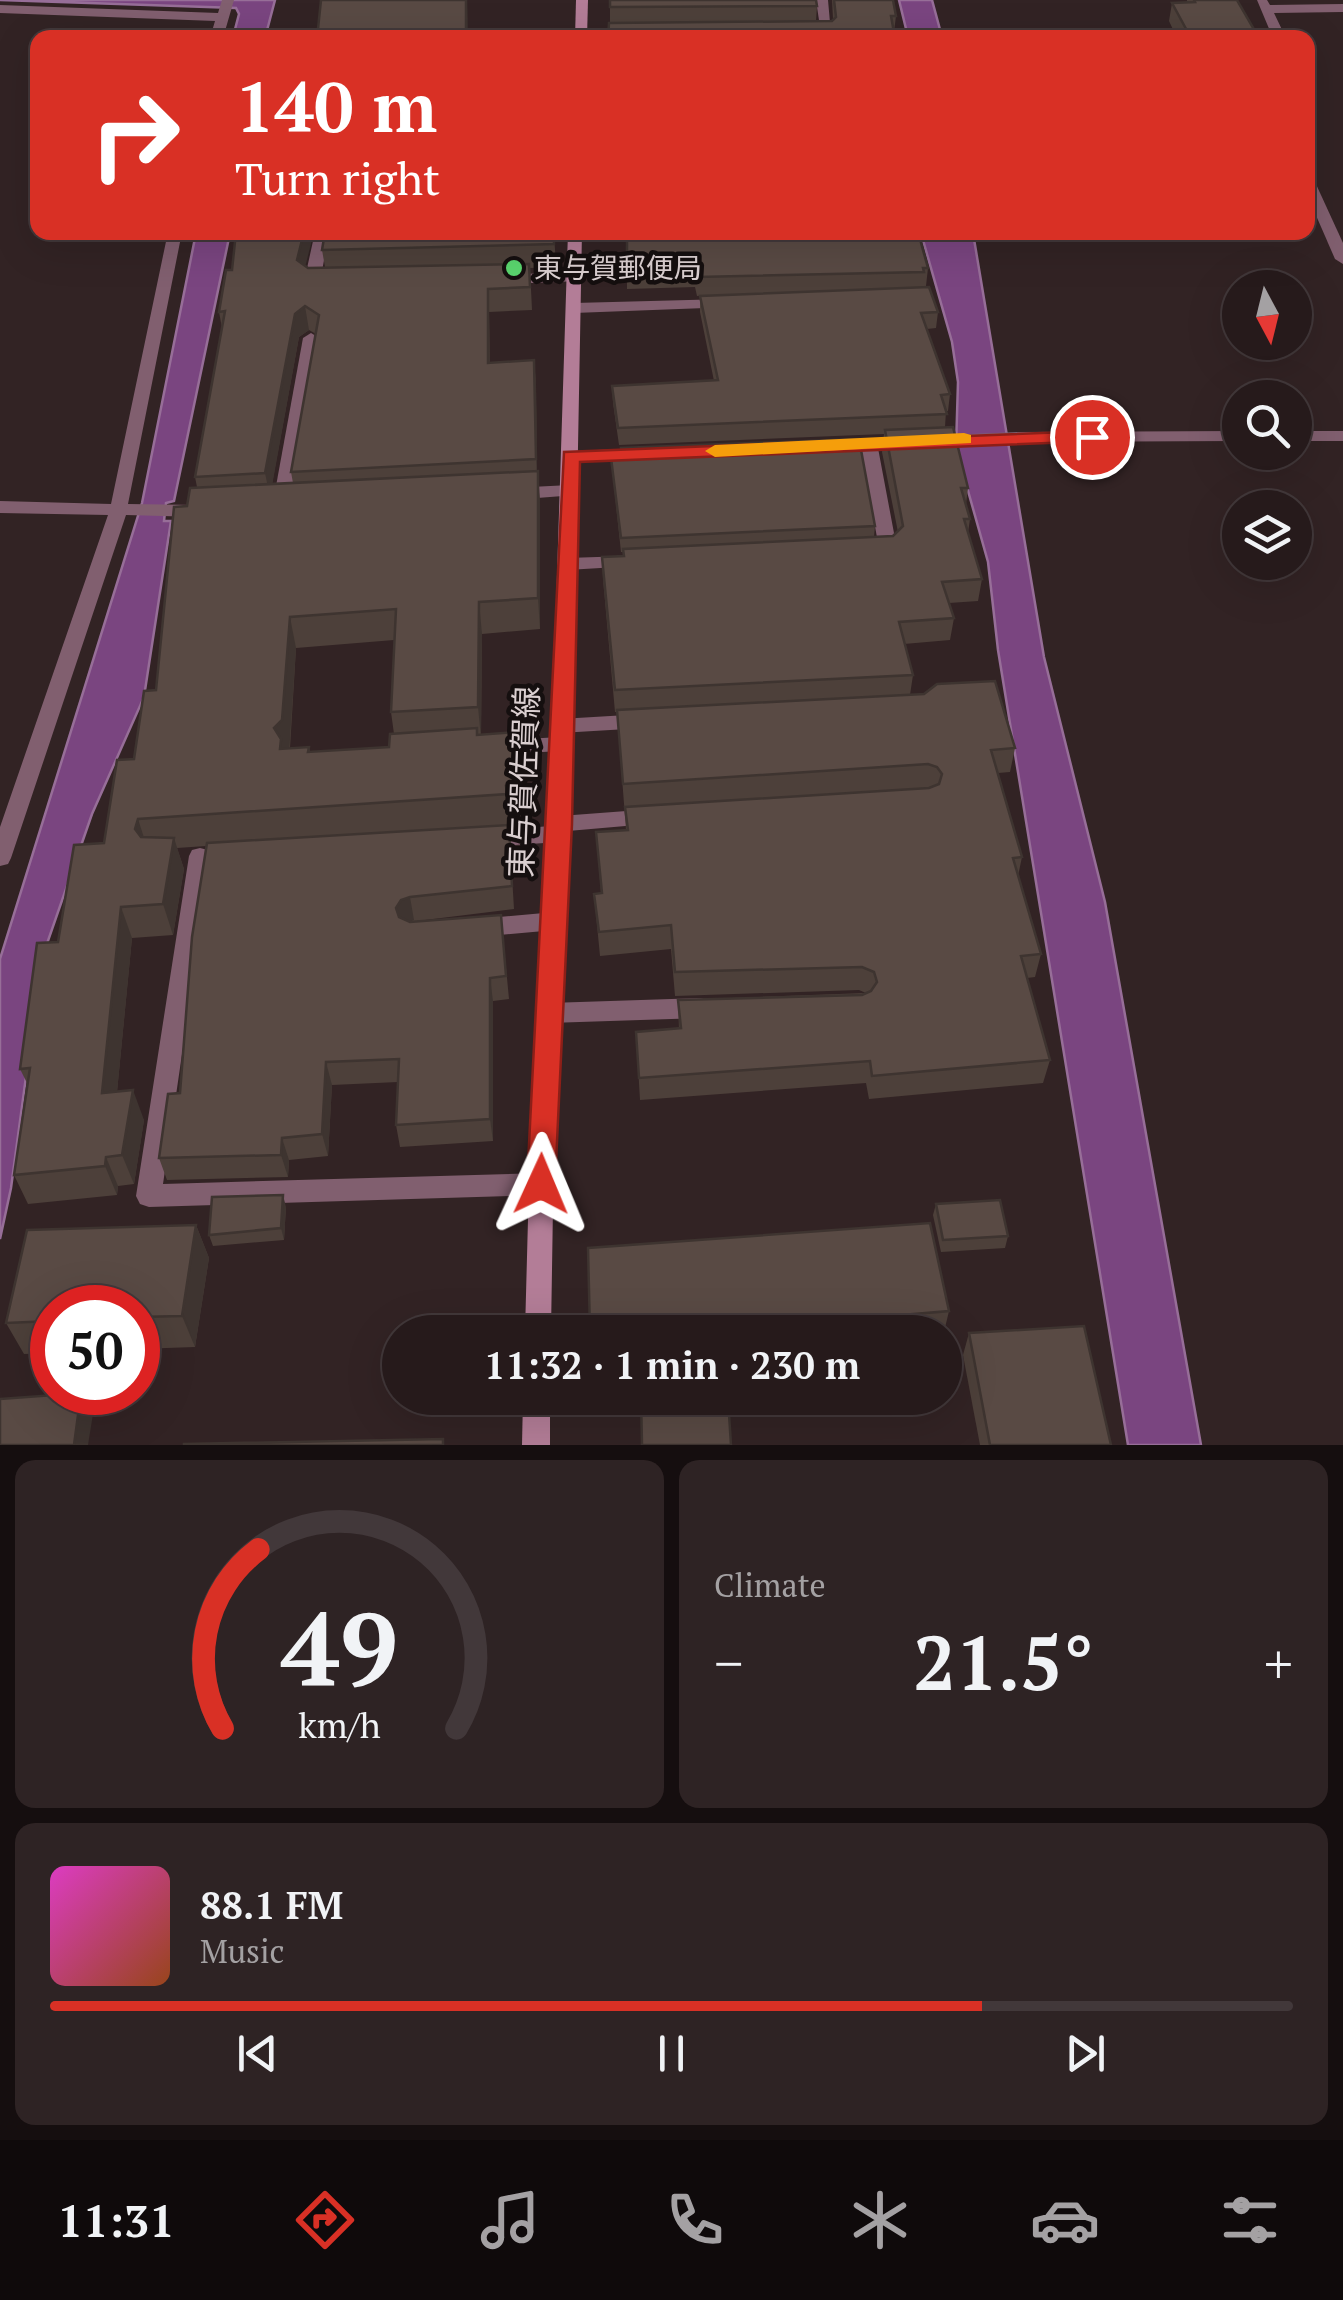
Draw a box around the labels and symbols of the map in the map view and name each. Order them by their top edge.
place label: 東与賀郵便局 [534,249,702,286]
marker: 東与賀郵便局 [503,257,525,279]
north arrow [1222,270,1312,360]
pin [1050,395,1135,480]
street label: 東与賀佐賀線 [499,685,547,879]
position arrow [489,1132,593,1236]
speed limit sign: 50 [30,1285,160,1415]

